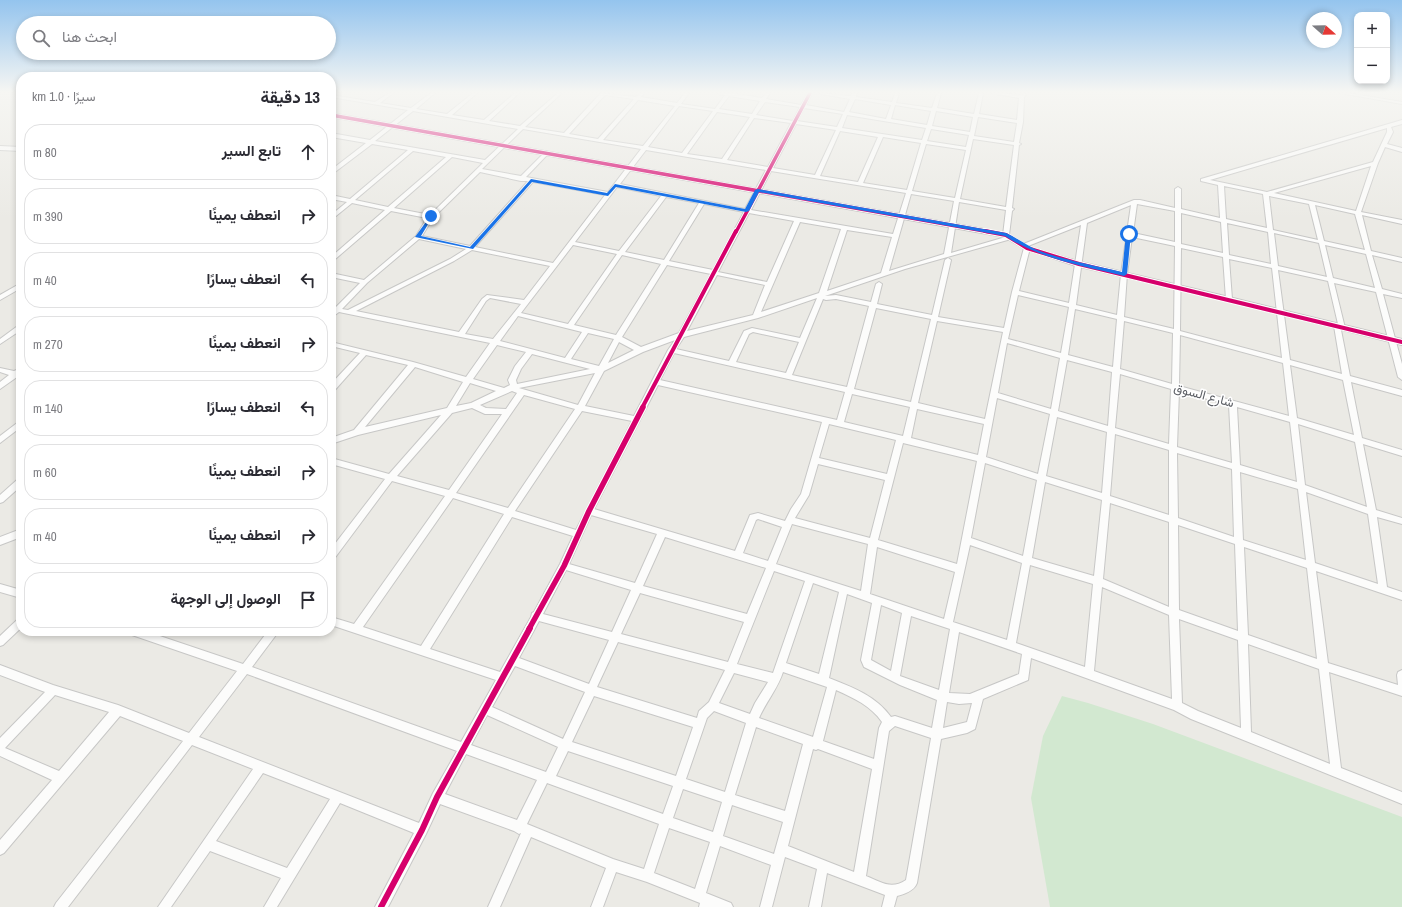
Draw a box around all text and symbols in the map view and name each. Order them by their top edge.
north arrow [1306,12,1342,48]
map controls [1354,12,1390,84]
button: + [1354,12,1390,48]
search box [16,16,336,60]
text: ابحث هنا [62,26,117,47]
icon: search [30,27,52,49]
button: − [1354,48,1390,84]
text: 13 دقيقة [261,85,320,108]
text: سيرًا · 1.0 km [32,88,95,105]
text: تابع السير [222,140,281,161]
icon: ahead [297,141,319,163]
text: 80 m [33,144,57,161]
text: انعطف يمينًا [208,204,281,225]
icon: right [297,205,319,227]
route end [422,207,440,225]
text: 390 m [33,208,63,225]
route start [1120,225,1138,243]
text: انعطف يسارًا [207,268,281,289]
icon: left [297,269,319,291]
text: 40 m [33,272,57,289]
text: انعطف يمينًا [208,332,281,353]
icon: right [297,333,319,355]
text: 270 m [33,336,63,353]
street label: شارع السوق [1172,379,1236,412]
text: انعطف يسارًا [207,396,281,417]
icon: left [297,397,319,419]
text: 140 m [33,400,63,417]
text: انعطف يمينًا [208,460,281,481]
icon: right [297,461,319,483]
text: 60 m [33,464,57,481]
text: انعطف يمينًا [208,524,281,545]
icon: right [297,525,319,547]
text: 40 m [33,528,57,545]
text: الوصول إلى الوجهة [170,588,281,609]
icon: arrive [297,589,319,611]

